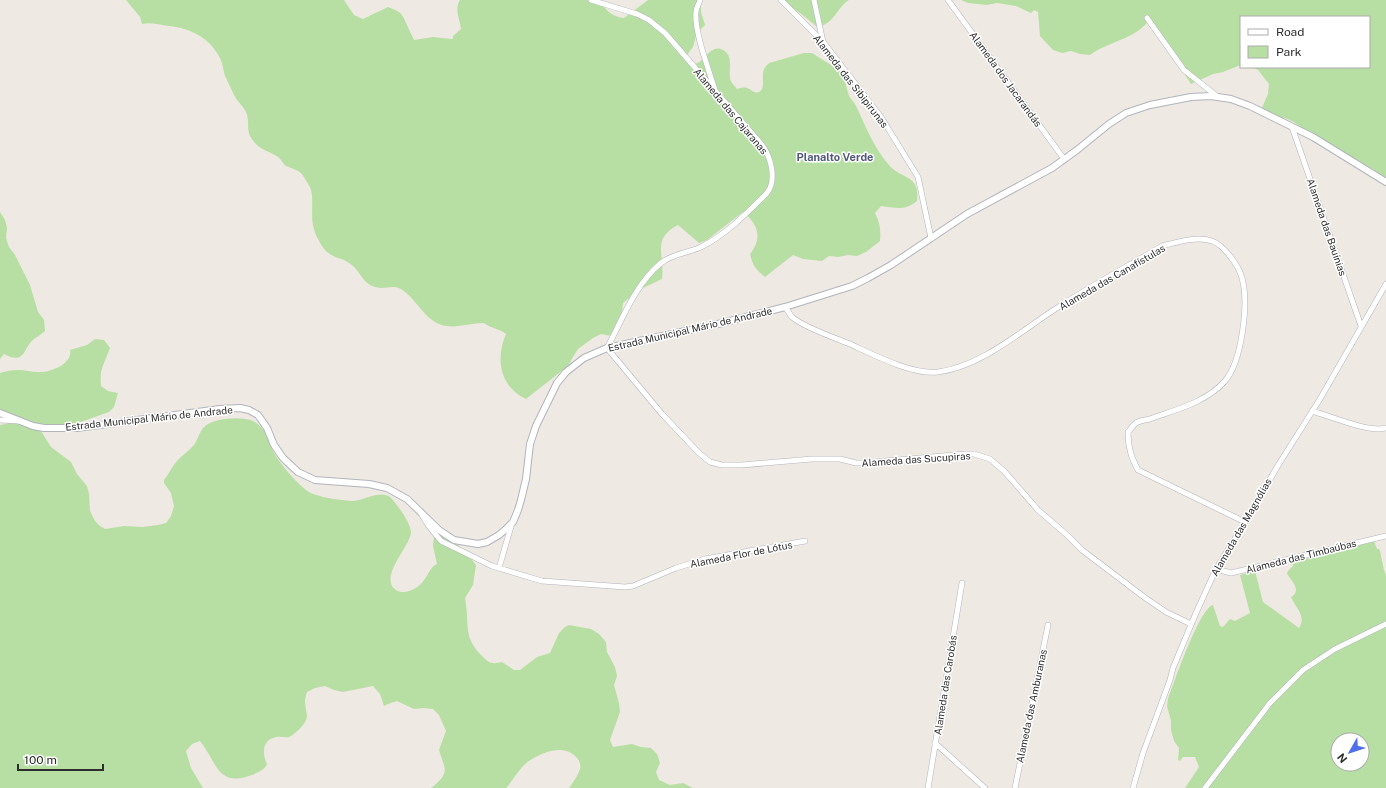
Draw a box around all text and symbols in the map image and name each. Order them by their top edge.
legend [1240,16,1370,68]
text: Road [1276,25,1304,39]
street label: Alameda dos Jacarandás [967,29,1045,129]
street label: Alameda das Sibipirunas [811,32,891,130]
text: Park [1276,45,1302,59]
street label: Alameda das Cajaranas [691,66,771,156]
district label: Planalto Verde [797,151,873,163]
street label: Alameda das Bauínias [1305,177,1349,277]
street label: Alameda das Canafístulas [1057,242,1167,312]
street label: Estrada Municipal Mário de Andrade [607,304,774,354]
street label: Estrada Municipal Mário de Andrade [65,403,234,433]
street label: Alameda das Sucupiras [861,449,971,469]
street label: Alameda das Magnólias [1208,476,1274,578]
street label: Alameda das Timbaúbas [1244,536,1358,576]
street label: Alameda Flor de Lótus [689,538,793,570]
street label: Alameda das Carobás [931,634,959,736]
street label: Alameda das Amburanas [1013,648,1049,764]
north arrow [1330,732,1370,772]
scale bar [18,746,103,772]
text: N [1335,751,1350,765]
text: 100 m [24,753,57,767]

